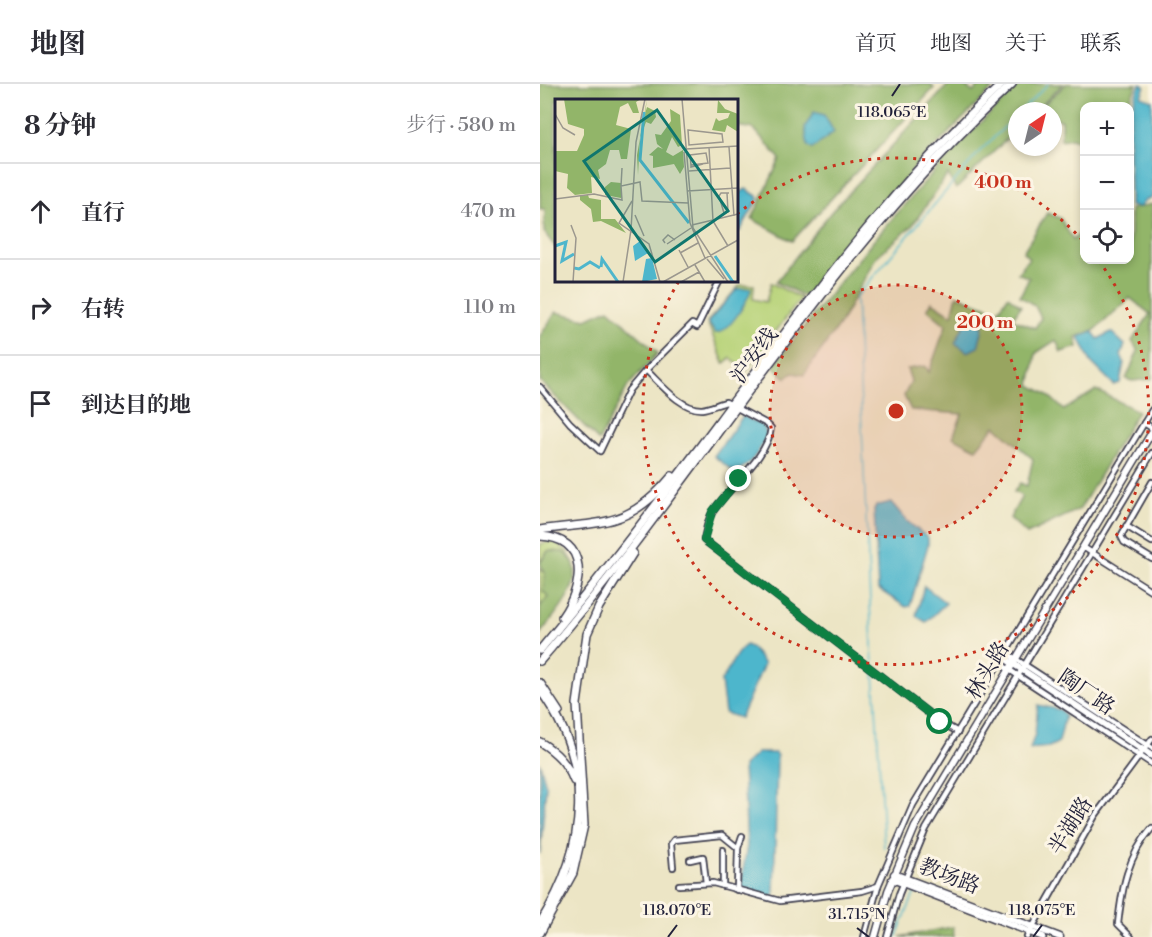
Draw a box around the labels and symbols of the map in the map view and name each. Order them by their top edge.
inset map [555,99,738,282]
north arrow [1008,102,1062,156]
text: 118.065°E [858,103,926,122]
text: 400 m [974,171,1032,194]
text: 200 m [957,311,1014,334]
street label: 沪安线 [726,323,784,389]
centre of rings [886,401,906,421]
route end [725,465,751,491]
street label: 林头路 [961,637,1015,705]
street label: 陶厂路 [1053,665,1119,721]
route start [926,708,952,734]
street label: 半湖路 [1043,792,1099,860]
street label: 教场路 [915,854,983,900]
text: 118.070°E [643,901,711,920]
text: 118.075°E [1009,901,1075,920]
text: 31.715°N [828,905,886,924]

